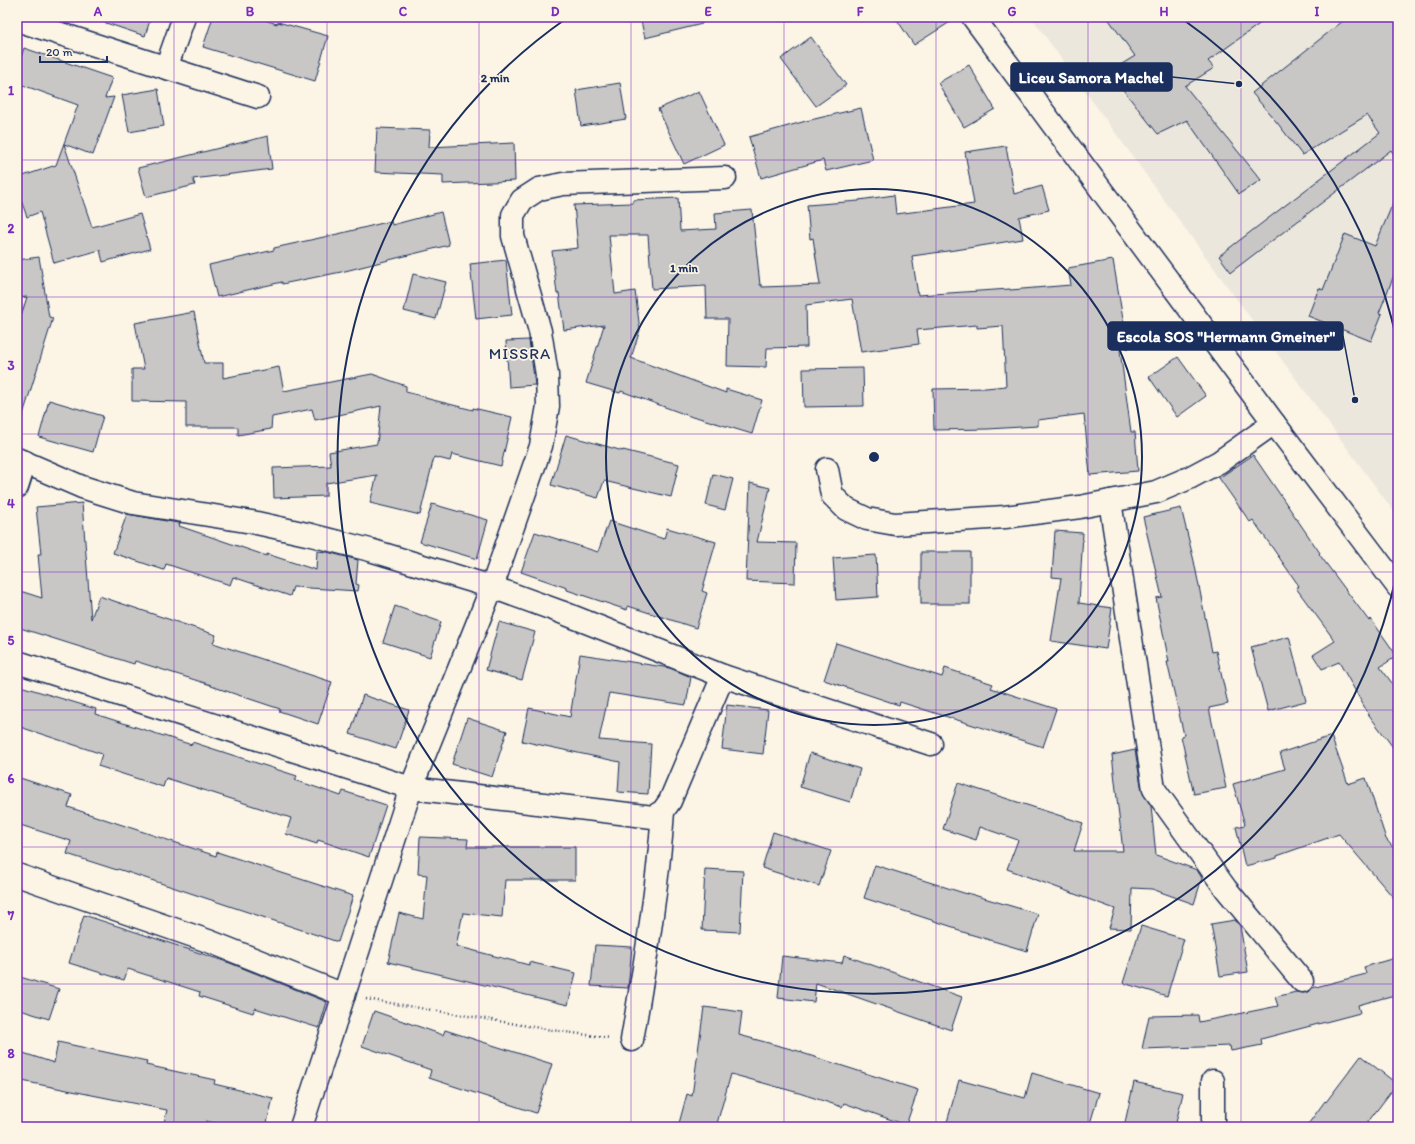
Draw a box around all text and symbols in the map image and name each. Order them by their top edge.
text: A [93,4,103,19]
text: B [246,4,255,19]
text: C [399,4,408,19]
text: D [551,4,560,19]
text: E [704,4,712,19]
text: F [857,4,864,19]
text: G [1008,4,1017,19]
text: H [1160,4,1169,19]
text: I [1315,4,1320,19]
scale bar [40,38,107,64]
text: 20 m [46,45,73,59]
callout: Liceu Samora Machel [1011,63,1172,91]
text: Liceu Samora Machel [1018,68,1164,87]
text: 2 min [481,71,510,85]
text: 1 [8,83,14,98]
text: 2 [8,221,15,236]
text: 1 min [670,261,699,275]
callout: Escola SOS "Hermann Gmeiner" [1108,322,1343,350]
text: Escola SOS "Hermann Gmeiner" [1117,327,1335,346]
district label: MISSRA [489,344,551,363]
text: 3 [7,358,15,373]
centre of rings [867,450,881,464]
text: 4 [7,496,15,511]
text: 5 [8,633,15,648]
text: 6 [8,771,15,786]
text: 7 [7,908,15,923]
text: 8 [7,1046,15,1061]

